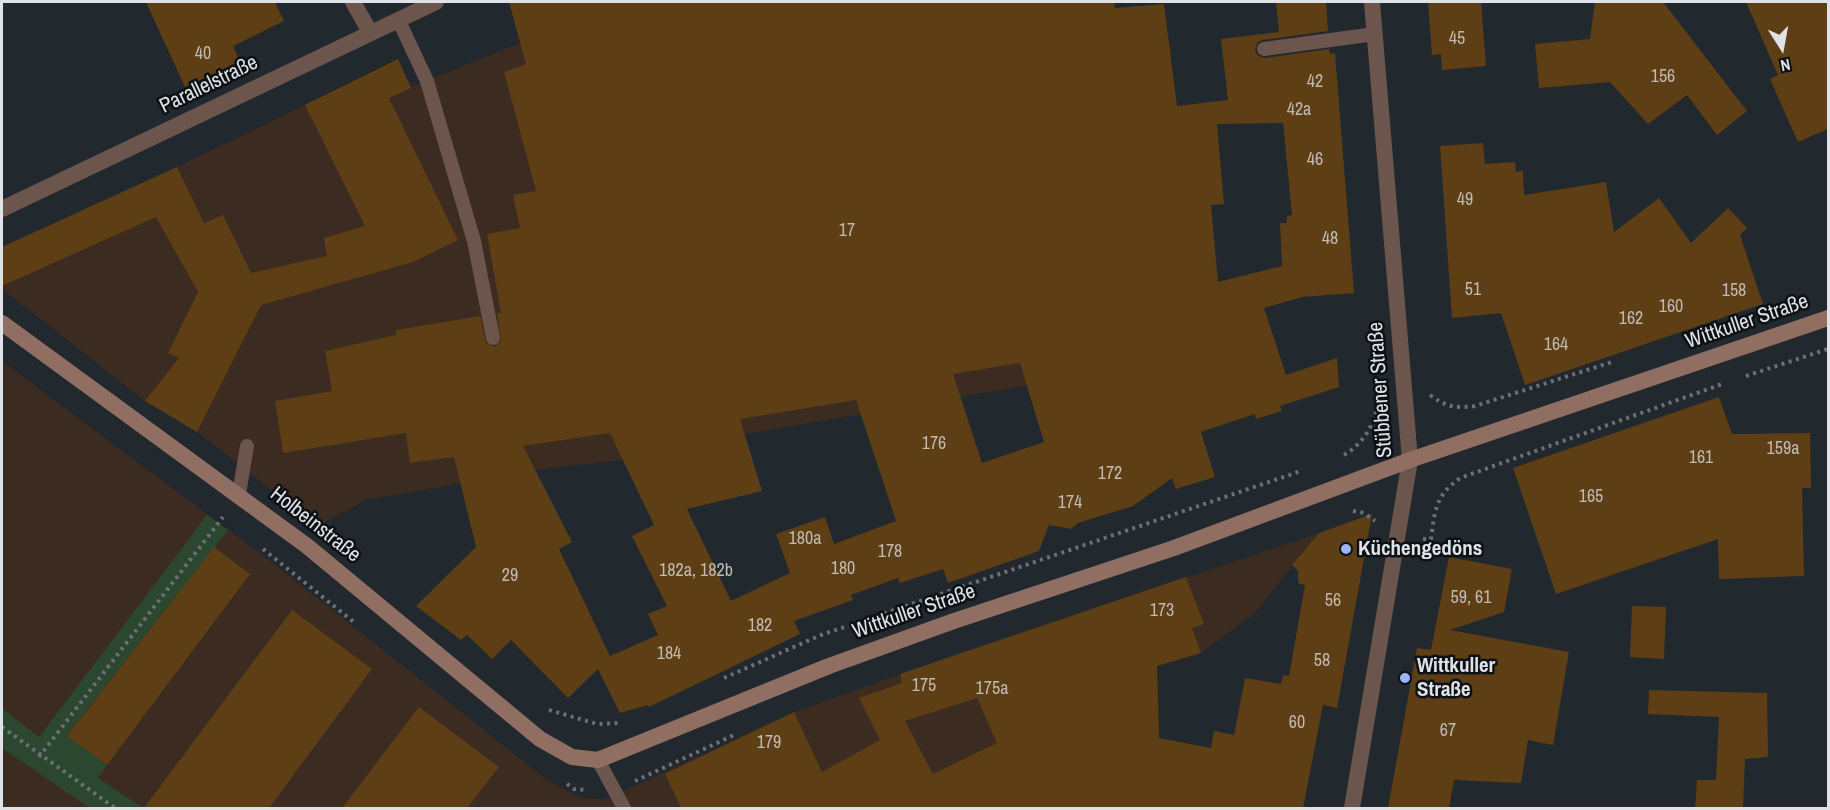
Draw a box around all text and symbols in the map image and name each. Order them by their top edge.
north arrow [1752,18,1812,78]
house number: 45 [1449,28,1465,50]
house number: 40 [195,43,211,65]
street label: Parallelstraße [156,50,262,120]
text: N [1779,54,1792,77]
house number: 156 [1651,66,1675,88]
house number: 42 [1307,71,1323,93]
house number: 42a [1287,99,1311,121]
house number: 46 [1307,149,1323,171]
house number: 49 [1457,189,1473,211]
house number: 17 [839,220,855,242]
house number: 48 [1322,228,1338,250]
house number: 51 [1465,279,1481,301]
house number: 158 [1722,280,1746,302]
street label: Wittkuller Straße [1682,289,1812,355]
house number: 160 [1659,296,1683,318]
house number: 162 [1619,308,1643,330]
street label: Stübbener Straße [1364,321,1398,459]
house number: 164 [1544,334,1568,356]
house number: 176 [922,433,946,455]
house number: 159a [1767,438,1799,460]
house number: 161 [1689,447,1713,469]
house number: 172 [1098,463,1122,485]
street label: Holbeinstraße [265,482,365,568]
house number: 165 [1579,486,1603,508]
house number: 174 [1058,492,1082,514]
house number: 180a [789,528,821,550]
place label: Küchengedöns [1358,536,1482,562]
house number: 178 [878,541,902,563]
marker: Küchengedöns [1339,542,1353,556]
house number: 180 [831,558,855,580]
house number: 182a, 182b [659,560,733,582]
house number: 29 [502,565,518,587]
street label: Wittkuller Straße [849,579,979,645]
house number: 59, 61 [1450,587,1492,609]
house number: 56 [1325,590,1341,612]
house number: 173 [1150,600,1174,622]
house number: 182 [748,615,772,637]
house number: 184 [657,643,681,665]
house number: 58 [1314,650,1330,672]
place label: Wittkuller Straße [1417,653,1495,703]
marker: Wittkuller Straße [1398,671,1412,685]
house number: 175 [912,675,936,697]
house number: 175a [976,678,1008,700]
house number: 60 [1289,712,1305,734]
house number: 67 [1440,720,1456,742]
house number: 179 [757,732,781,754]

